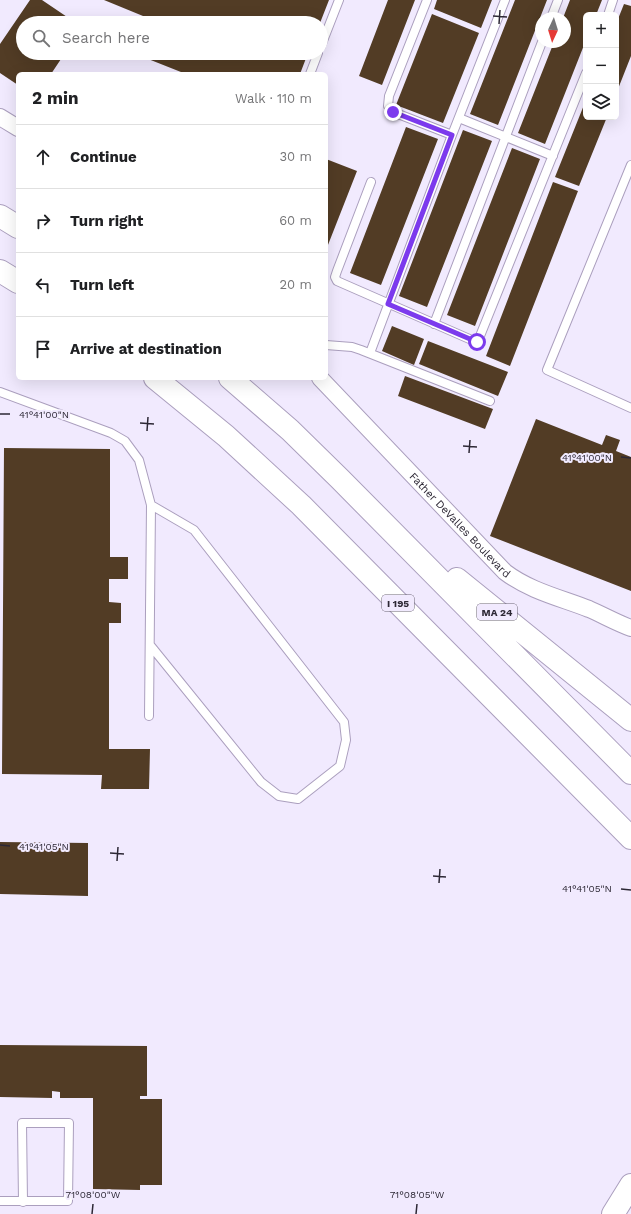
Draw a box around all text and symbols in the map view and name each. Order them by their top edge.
north arrow [535,12,571,48]
map controls [583,12,619,120]
button: + [583,12,619,48]
search box [16,16,328,60]
icon: search [30,27,52,49]
text: Search here [62,29,150,47]
button: − [583,48,619,84]
button: layers [583,84,619,120]
text: 2 min [32,88,78,108]
text: Walk · 110 m [235,91,312,106]
route end [384,103,402,121]
icon: ahead [32,146,54,168]
text: Continue [70,148,137,166]
text: 30 m [280,149,312,164]
icon: right [32,210,54,232]
text: Turn right [70,212,143,230]
text: 60 m [279,213,312,228]
icon: left [32,274,54,296]
text: Turn left [70,276,134,294]
text: 20 m [280,277,312,292]
route start [468,333,486,351]
icon: arrive [32,338,54,360]
text: Arrive at destination [70,340,222,358]
text: 41°41'00"N [19,409,69,420]
text: 41°41'00"N [562,452,612,463]
street label: Father DeValles Boulevard [407,470,513,581]
road number: I 195 [382,595,414,611]
road number: MA 24 [477,604,517,620]
text: 41°41'05"N [19,841,69,852]
text: 41°41'05"N [562,883,612,894]
text: 71°08'00"W [66,1189,121,1200]
text: 71°08'05"W [390,1189,445,1200]

